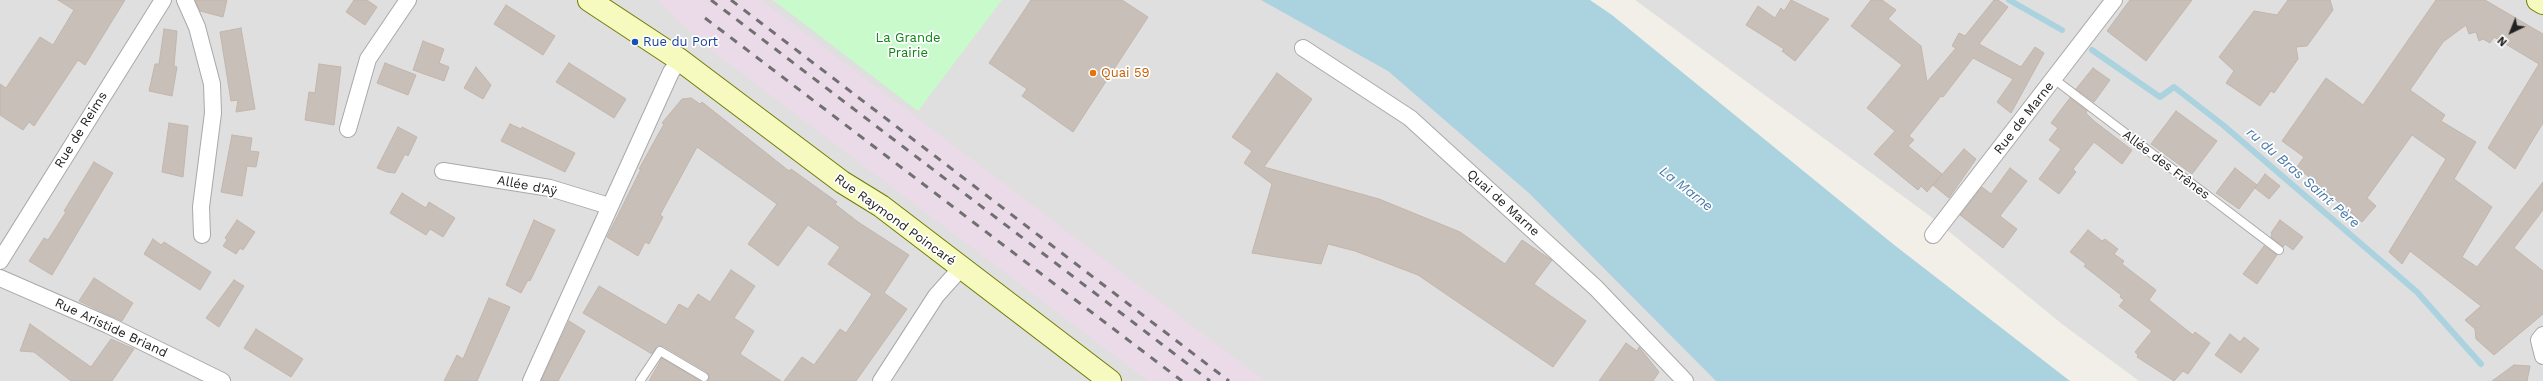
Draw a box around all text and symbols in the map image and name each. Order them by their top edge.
north arrow [2491,12,2531,52]
park label: La Grande Prairie [875,30,941,61]
place label: Rue du Port [643,34,718,50]
text: N [2495,34,2510,49]
marker: Rue du Port [630,37,640,47]
place label: Quai 59 [1101,65,1150,81]
marker: Quai 59 [1088,68,1098,78]
street label: Rue de Marne [1991,79,2057,157]
street label: Rue de Reims [51,89,111,171]
water label: ru du Bras Saint Père [2243,124,2363,232]
street label: Allée des Frênes [2119,127,2213,203]
water label: La Marne [1656,163,1716,215]
street label: Quai de Marne [1463,166,1543,240]
street label: Rue Raymond Poincaré [831,171,959,269]
street label: Allée d'Aÿ [496,173,558,199]
street label: Rue Aristide Briand [52,295,170,361]

